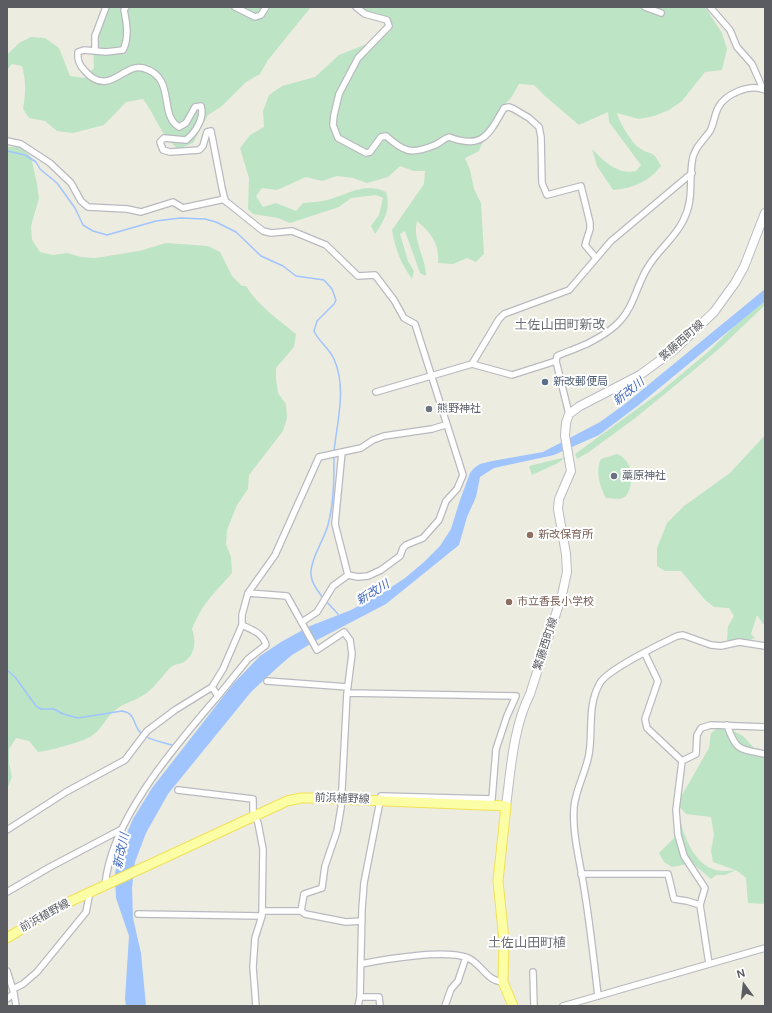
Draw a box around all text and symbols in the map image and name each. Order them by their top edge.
district label: 土佐山田町新改 [515,318,605,334]
street label: 繁藤西町線 [657,318,707,364]
place label: 新改郵便局 [553,375,608,389]
water label: 新改川 [610,375,648,409]
marker: 新改郵便局 [540,377,550,387]
place label: 熊野神社 [437,402,481,416]
marker: 熊野神社 [424,404,434,414]
place label: 藁原神社 [622,469,666,483]
marker: 藁原神社 [609,471,619,481]
place label: 新改保育所 [538,528,593,542]
marker: 新改保育所 [525,530,535,540]
water label: 新改川 [354,578,392,608]
place label: 市立香長小学校 [517,595,594,609]
marker: 市立香長小学校 [504,597,514,607]
street label: 繁藤西町線 [531,616,561,672]
street label: 前浜植野線 [314,791,370,807]
water label: 新改川 [111,832,133,870]
street label: 前浜植野線 [18,897,72,935]
district label: 土佐山田町植 [488,936,566,952]
north arrow [724,965,764,1005]
text: N [735,966,747,981]

